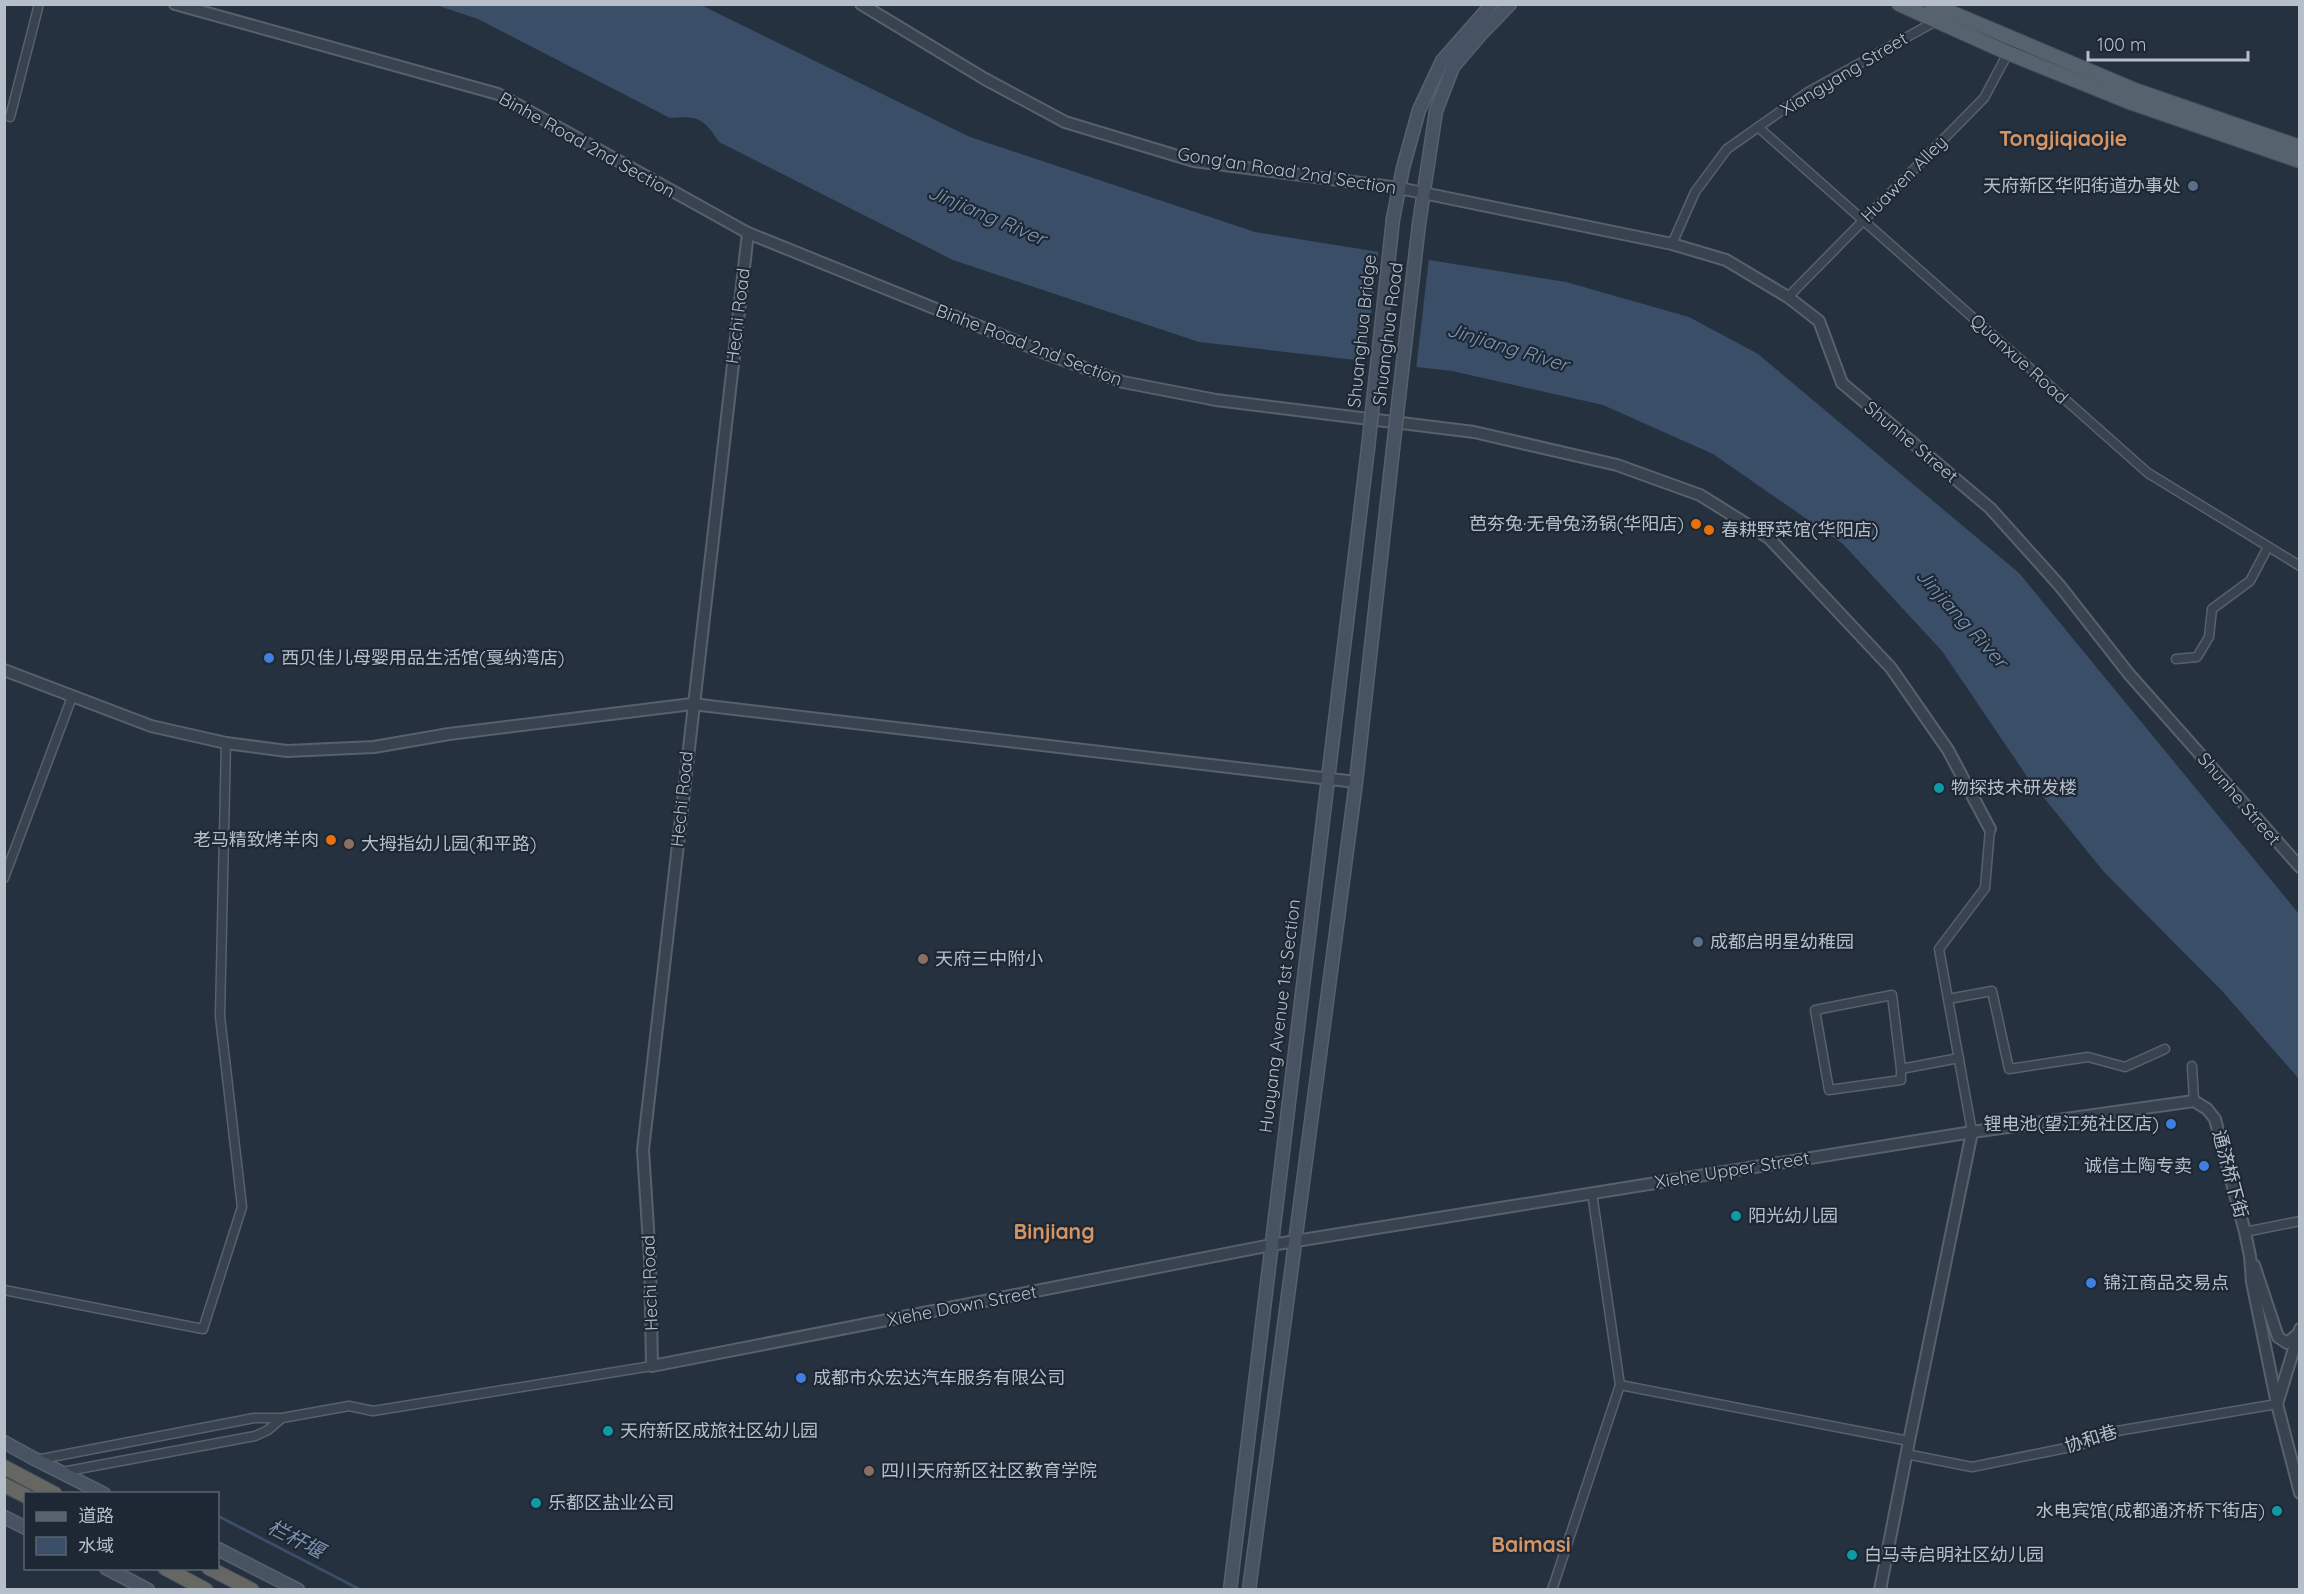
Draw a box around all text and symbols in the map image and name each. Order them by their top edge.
scale bar [2088,24,2248,62]
street label: Xiangyang Street [1776,27,1911,121]
text: 100 m [2097,33,2146,56]
street label: Binhe Road 2nd Section [495,87,679,203]
district label: Tongjiqiaojie [1999,125,2127,151]
street label: Huawen Alley [1856,131,1952,227]
street label: Gong'an Road 2nd Section [1176,142,1398,199]
place label: 天府新区华阳街道办事处 [1983,174,2181,197]
water label: Jinjiang River [924,178,1052,252]
marker: 天府新区华阳街道办事处 [2186,179,2200,193]
street label: Shuanghua Bridge [1342,253,1381,409]
street label: Shuanghua Road [1367,261,1408,407]
street label: Hechi Road [720,267,755,365]
street label: Binhe Road 2nd Section [933,298,1126,391]
street label: Quanxue Road [1966,309,2073,409]
water label: Jinjiang River [1444,316,1574,378]
street label: Shunhe Street [1860,396,1963,488]
place label: 芭夯兔·无骨兔汤锅(华阳店) [1469,512,1684,535]
marker: 芭夯兔·无骨兔汤锅(华阳店) [1689,517,1703,531]
place label: 春耕野菜馆(华阳店) [1721,518,1878,541]
marker: 春耕野菜馆(华阳店) [1702,523,1716,537]
water label: Jinjiang River [1911,563,2015,674]
place label: 西贝佳儿母婴用品生活馆(戛纳湾店) [281,646,564,669]
marker: 西贝佳儿母婴用品生活馆(戛纳湾店) [262,651,276,665]
street label: Shunhe Street [2193,748,2286,850]
street label: Hechi Road [665,750,698,848]
place label: 物探技术研发楼 [1951,776,2077,799]
marker: 物探技术研发楼 [1932,781,1946,795]
place label: 老马精致烤羊肉 [193,828,319,851]
place label: 大拇指幼儿园(和平路) [361,832,536,855]
marker: 老马精致烤羊肉 [324,833,338,847]
marker: 大拇指幼儿园(和平路) [342,837,356,851]
street label: Huayang Avenue 1st Section [1254,898,1305,1134]
place label: 成都启明星幼稚园 [1710,930,1854,953]
marker: 成都启明星幼稚园 [1691,935,1705,949]
place label: 天府三中附小 [935,947,1043,970]
marker: 天府三中附小 [916,952,930,966]
place label: 锂电池(望江苑社区店) [1984,1112,2159,1135]
marker: 锂电池(望江苑社区店) [2164,1117,2178,1131]
street label: 通济桥下街 [2208,1127,2253,1220]
street label: Xiehe Upper Street [1653,1146,1811,1193]
place label: 诚信土陶专卖 [2084,1154,2192,1177]
marker: 诚信土陶专卖 [2197,1159,2211,1173]
place label: 阳光幼儿园 [1748,1204,1838,1227]
marker: 阳光幼儿园 [1729,1209,1743,1223]
district label: Binjiang [1013,1218,1095,1244]
street label: Hechi Road [636,1235,663,1331]
place label: 锦江商品交易点 [2103,1271,2229,1294]
marker: 锦江商品交易点 [2084,1276,2098,1290]
street label: Xiehe Down Street [885,1280,1039,1331]
place label: 成都市众宏达汽车服务有限公司 [813,1366,1065,1389]
marker: 成都市众宏达汽车服务有限公司 [794,1371,808,1385]
place label: 天府新区成旅社区幼儿园 [620,1419,818,1442]
street label: 协和巷 [2062,1420,2120,1457]
marker: 天府新区成旅社区幼儿园 [601,1424,615,1438]
place label: 四川天府新区社区教育学院 [881,1459,1097,1482]
marker: 四川天府新区社区教育学院 [862,1464,876,1478]
place label: 乐都区盐业公司 [548,1491,674,1514]
legend [24,1492,219,1570]
marker: 乐都区盐业公司 [529,1496,543,1510]
place label: 水电宾馆(成都通济桥下街店) [2036,1499,2265,1522]
text: 道路 [78,1504,114,1527]
marker: 水电宾馆(成都通济桥下街店) [2270,1504,2284,1518]
water label: 栏杆堰 [264,1514,331,1565]
district label: Baimasi [1491,1531,1571,1557]
text: 水域 [78,1534,114,1557]
place label: 白马寺启明社区幼儿园 [1864,1543,2044,1566]
marker: 白马寺启明社区幼儿园 [1845,1548,1859,1562]

